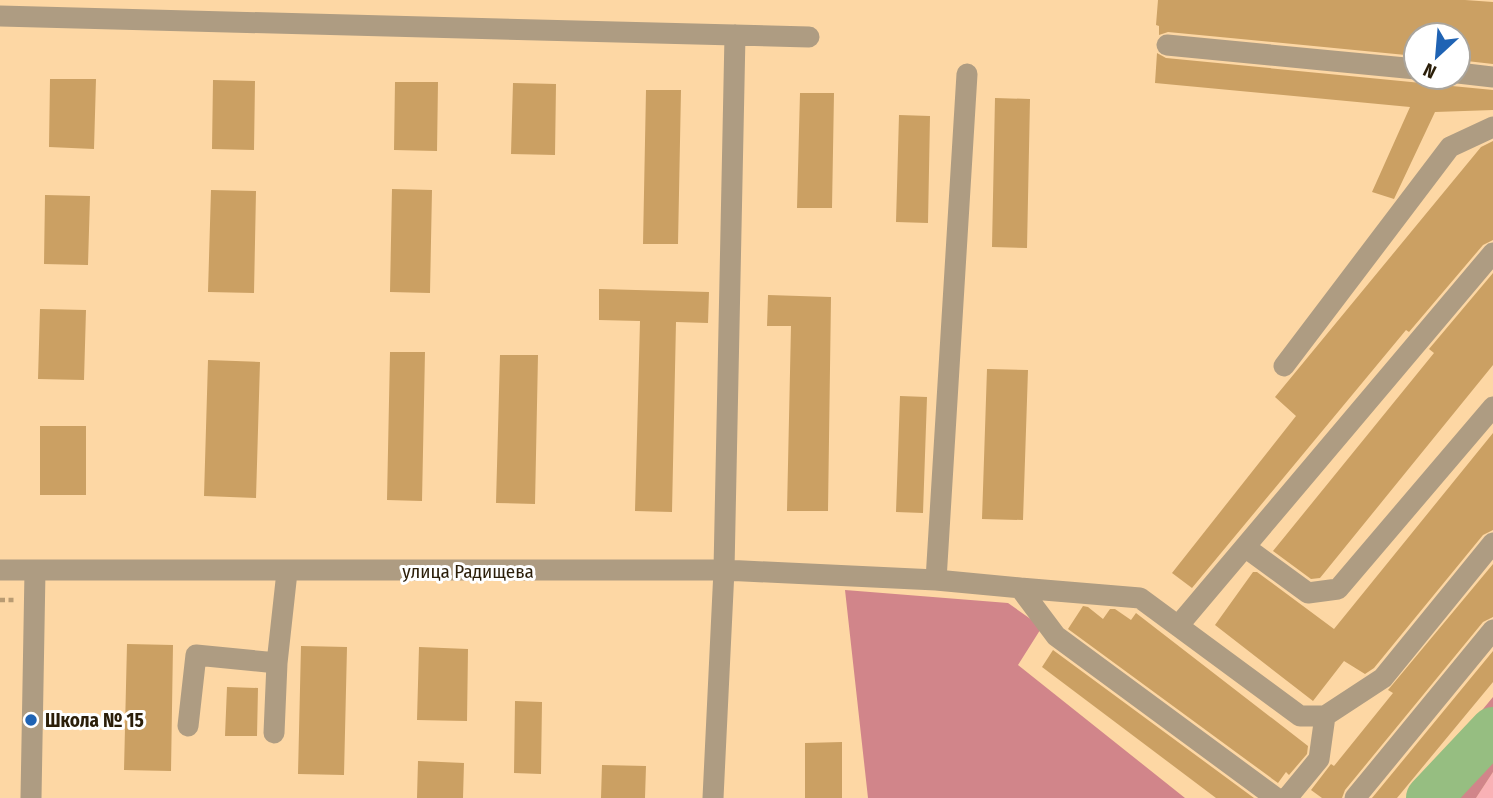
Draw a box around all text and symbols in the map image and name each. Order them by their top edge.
north arrow [1402,21,1472,91]
text: N [1420,58,1440,84]
street label: улица Радищева [402,560,534,583]
place label: Школа № 15 [45,709,144,732]
marker: Школа № 15 [23,712,39,728]

